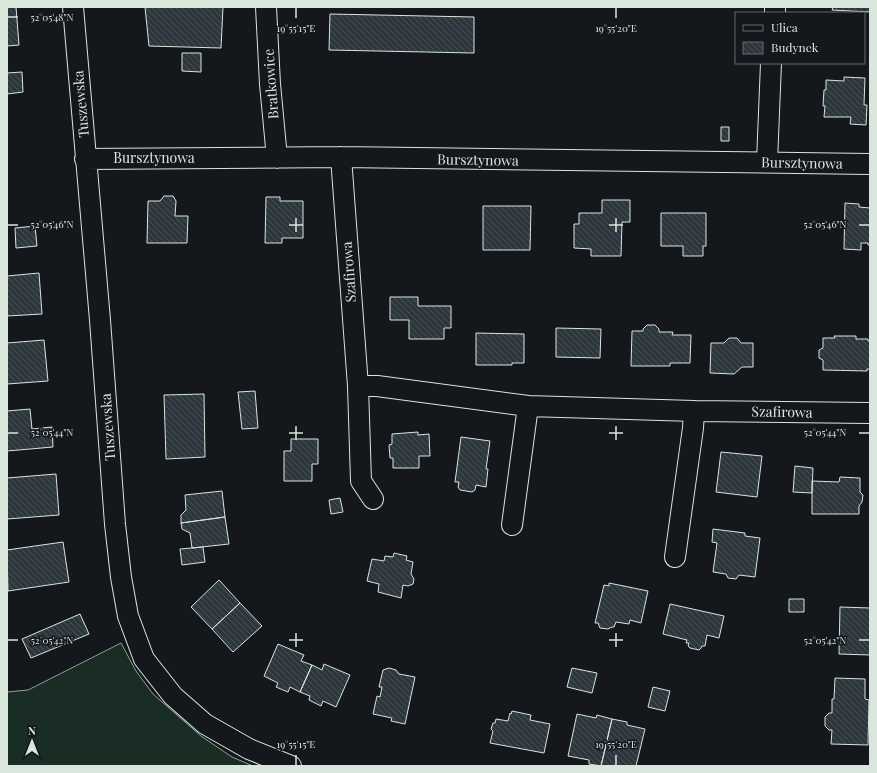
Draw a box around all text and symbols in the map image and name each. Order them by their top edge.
text: 52°05'48"N [30,10,74,24]
legend [735,12,865,64]
text: Ulica [771,19,798,35]
text: 19°55'15"E [277,21,315,35]
text: 19°55'20"E [595,21,637,35]
text: Budynek [771,39,819,55]
street label: Bratkowice [259,48,282,120]
street label: Tuszewska [68,70,93,138]
street label: Bursztynowa [113,148,195,167]
street label: Bursztynowa [437,149,519,170]
street label: Bursztynowa [761,152,843,173]
text: 52°05'46"N [30,217,74,231]
text: 52°05'46"N [803,217,847,231]
street label: Szafirowa [337,241,360,303]
street label: Tuszewska [96,393,119,461]
street label: Szafirowa [751,401,813,422]
text: 52°05'44"N [31,425,73,439]
text: 52°05'44"N [804,425,846,439]
text: 52°05'42"N [31,633,73,647]
text: 52°05'42"N [804,633,846,647]
north arrow [12,721,52,761]
text: N [28,723,36,738]
text: 19°55'15"E [277,737,315,751]
text: 19°55'20"E [595,737,637,751]

